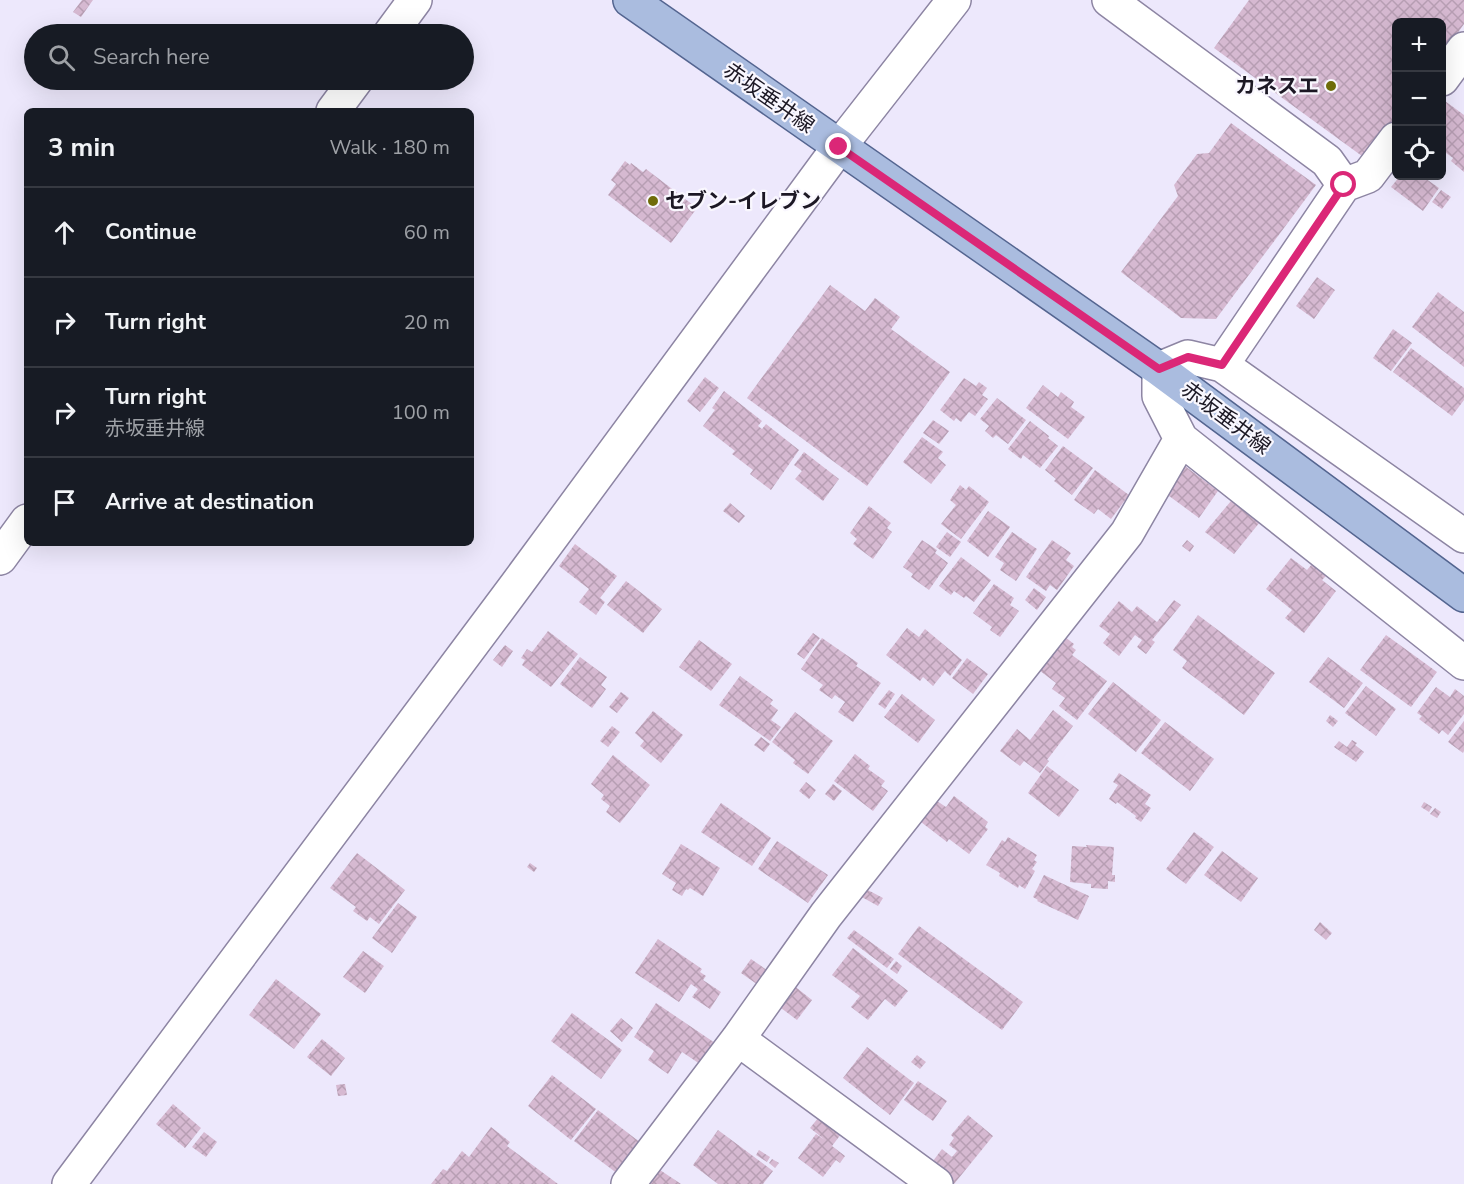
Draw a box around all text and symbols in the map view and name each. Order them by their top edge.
map controls [1392,18,1446,180]
button: + [1392,18,1446,72]
search box [24,24,474,90]
icon: search [45,41,78,74]
text: Search here [93,42,210,72]
street label: 赤坂垂井線 [718,56,820,140]
place label: カネスエ [1235,72,1319,100]
button: − [1392,72,1446,126]
marker: カネスエ [1324,79,1338,93]
button: locate [1392,126,1446,180]
text: 3 min [48,130,115,165]
route end [825,133,851,159]
text: Walk · 180 m [330,134,450,161]
route start [1330,171,1356,197]
place label: セブン-イレブン [665,187,821,215]
marker: セブン-イレブン [646,194,660,208]
icon: ahead [48,216,81,249]
text: Continue [105,217,196,247]
text: 60 m [404,219,450,246]
icon: right [48,306,81,339]
text: Turn right [105,307,206,337]
text: 20 m [404,309,450,336]
street label: 赤坂垂井線 [1176,375,1276,461]
text: Turn right [105,382,206,412]
icon: right [48,396,81,429]
text: 100 m [392,399,450,426]
text: 赤坂垂井線 [105,415,205,442]
icon: arrive [48,486,81,519]
text: Arrive at destination [105,487,314,517]

